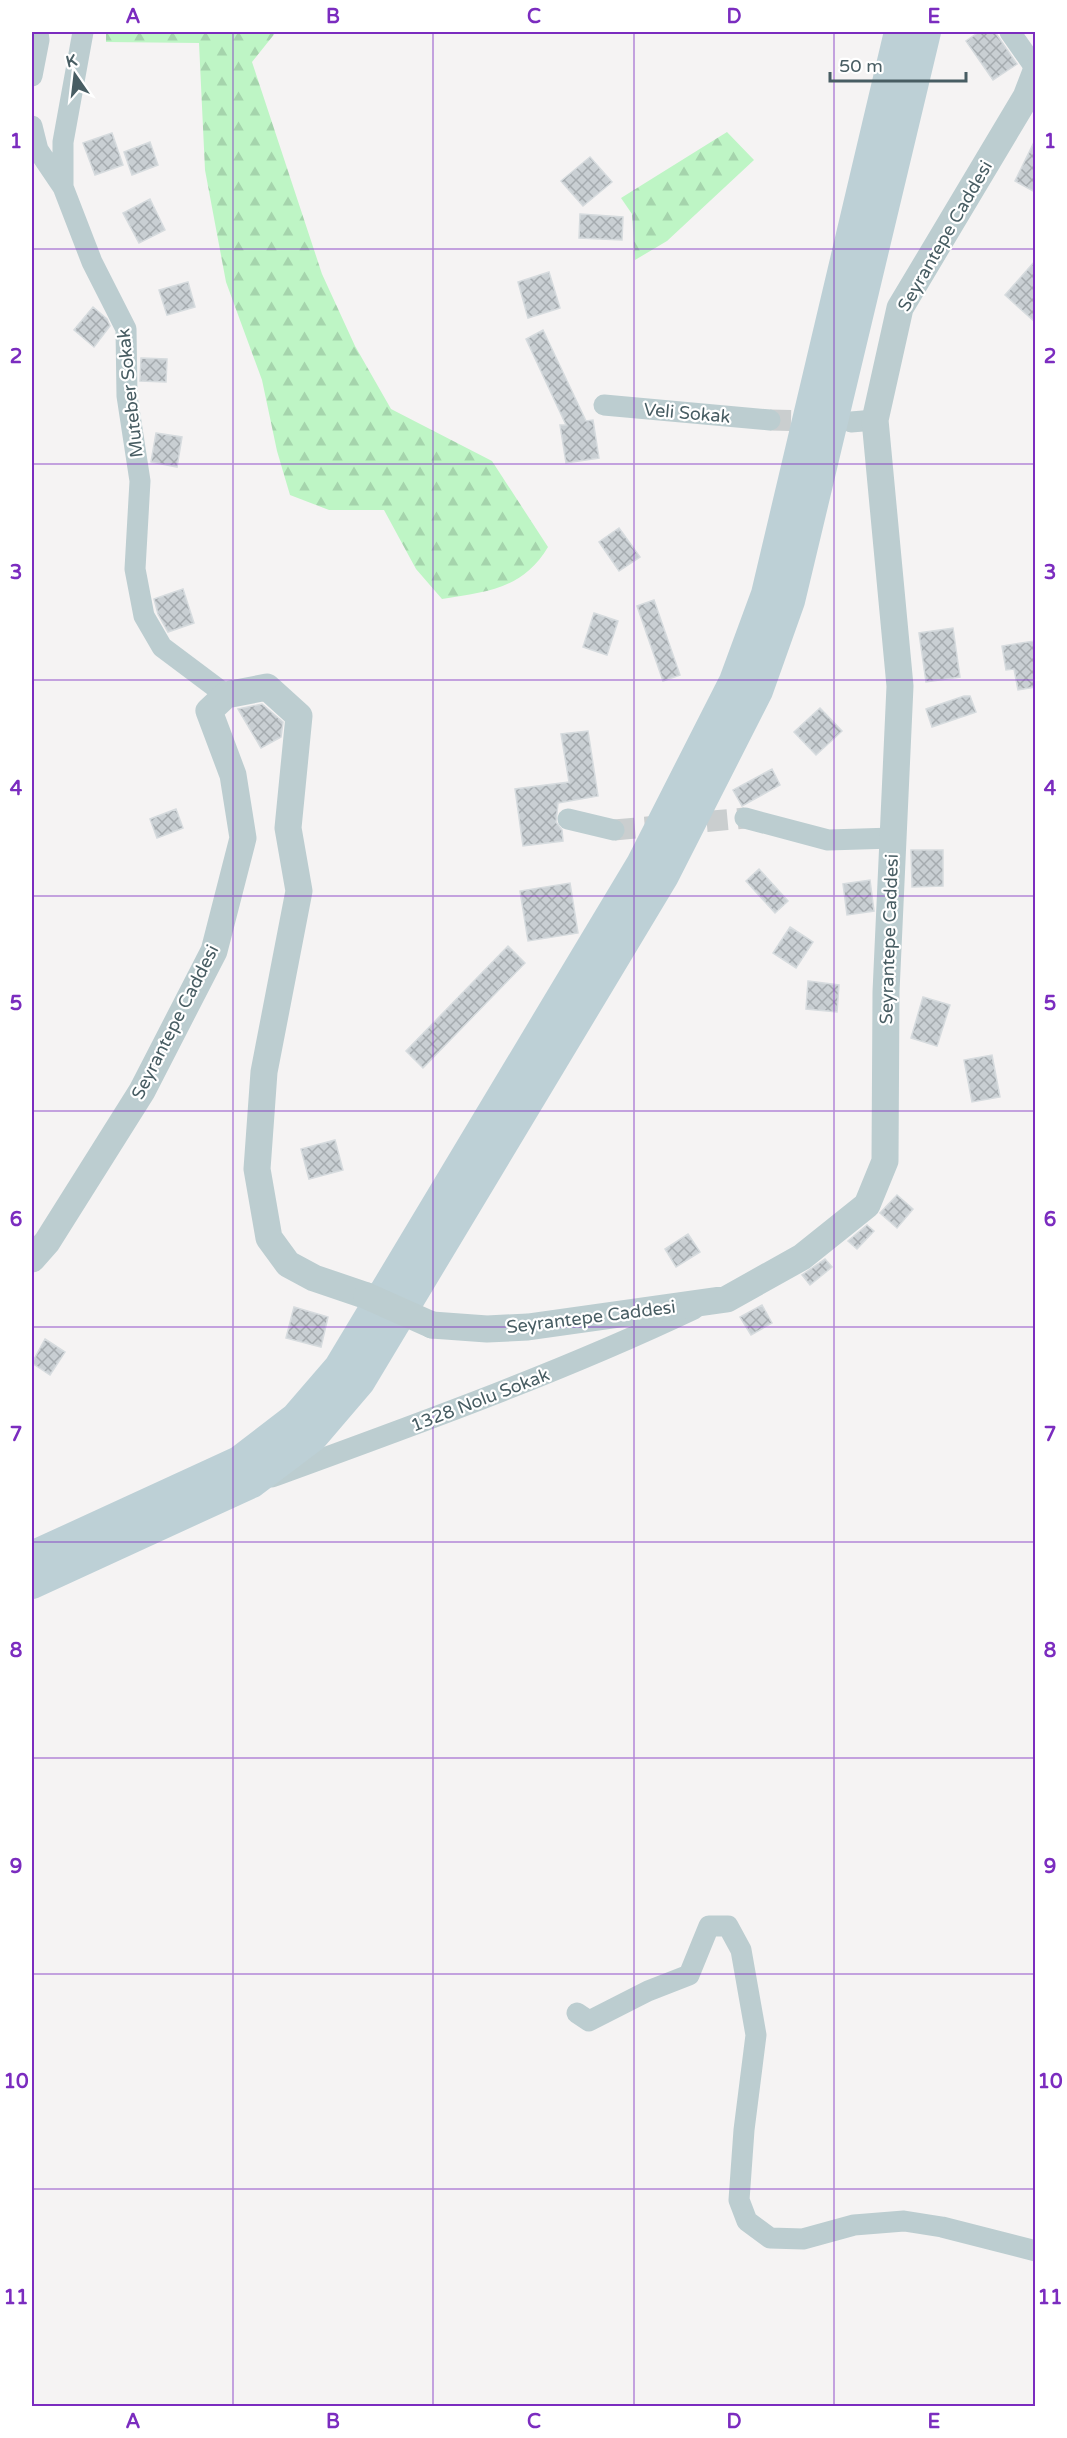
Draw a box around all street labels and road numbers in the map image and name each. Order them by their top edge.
street label: Seyrantepe Caddesi [893,157,997,315]
street label: Muteber Sokak [112,327,148,459]
street label: Veli Sokak [643,398,731,428]
street label: Seyrantepe Caddesi [875,853,903,1025]
street label: Seyrantepe Caddesi [127,941,223,1103]
street label: Seyrantepe Caddesi [505,1296,677,1338]
street label: 1328 Nolu Sokak [408,1363,553,1437]

